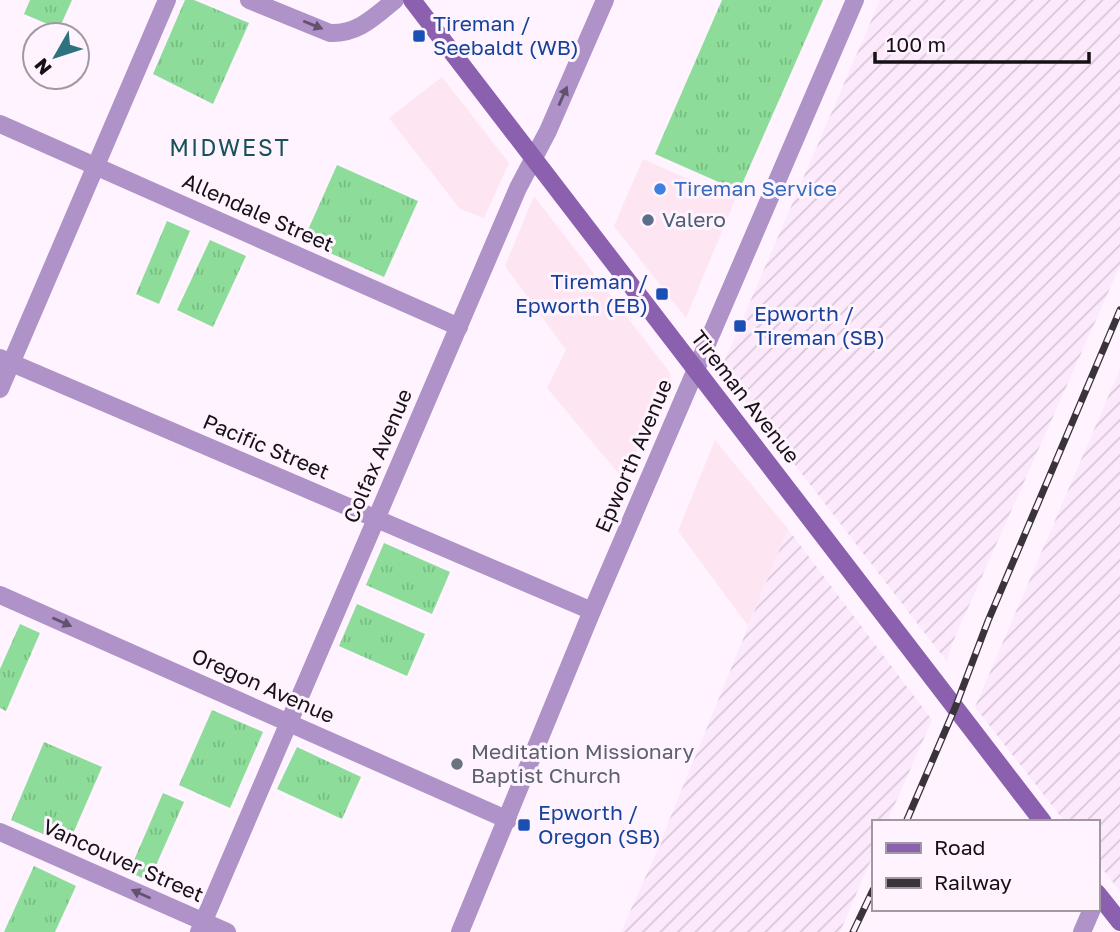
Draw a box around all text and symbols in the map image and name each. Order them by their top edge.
place label: Tireman / Seebaldt (WB) [433,10,579,60]
one-way arrow [302,20,323,31]
north arrow [21,21,91,91]
scale bar [875,21,1088,65]
marker: Tireman / Seebaldt (WB) [411,28,427,44]
text: 100 m [886,31,946,57]
text: N [29,54,56,80]
one-way arrow [558,86,569,107]
district label: MIDWEST [169,133,291,161]
street label: Allendale Street [179,167,338,257]
place label: Tireman Service [674,175,837,201]
marker: Tireman Service [652,181,668,197]
place label: Valero [662,206,726,232]
marker: Valero [640,212,656,228]
place label: Tireman / Epworth (EB) [515,268,648,318]
marker: Tireman / Epworth (EB) [654,286,670,302]
place label: Epworth / Tireman (SB) [754,300,885,350]
marker: Epworth / Tireman (SB) [732,318,748,334]
street label: Tireman Avenue [686,325,806,468]
street label: Epworth Avenue [589,375,677,536]
street label: Colfax Avenue [337,385,417,527]
street label: Pacific Street [199,408,333,484]
one-way arrow [52,617,73,628]
street label: Oregon Avenue [188,642,339,728]
place label: Meditation Missionary Baptist Church [471,738,694,788]
marker: Meditation Missionary Baptist Church [449,756,465,772]
place label: Epworth / Oregon (SB) [538,799,661,849]
street label: Vancouver Street [39,813,208,907]
marker: Epworth / Oregon (SB) [516,817,532,833]
legend [872,820,1099,911]
text: Road [934,834,985,860]
text: Railway [934,869,1012,895]
one-way arrow [131,888,151,900]

